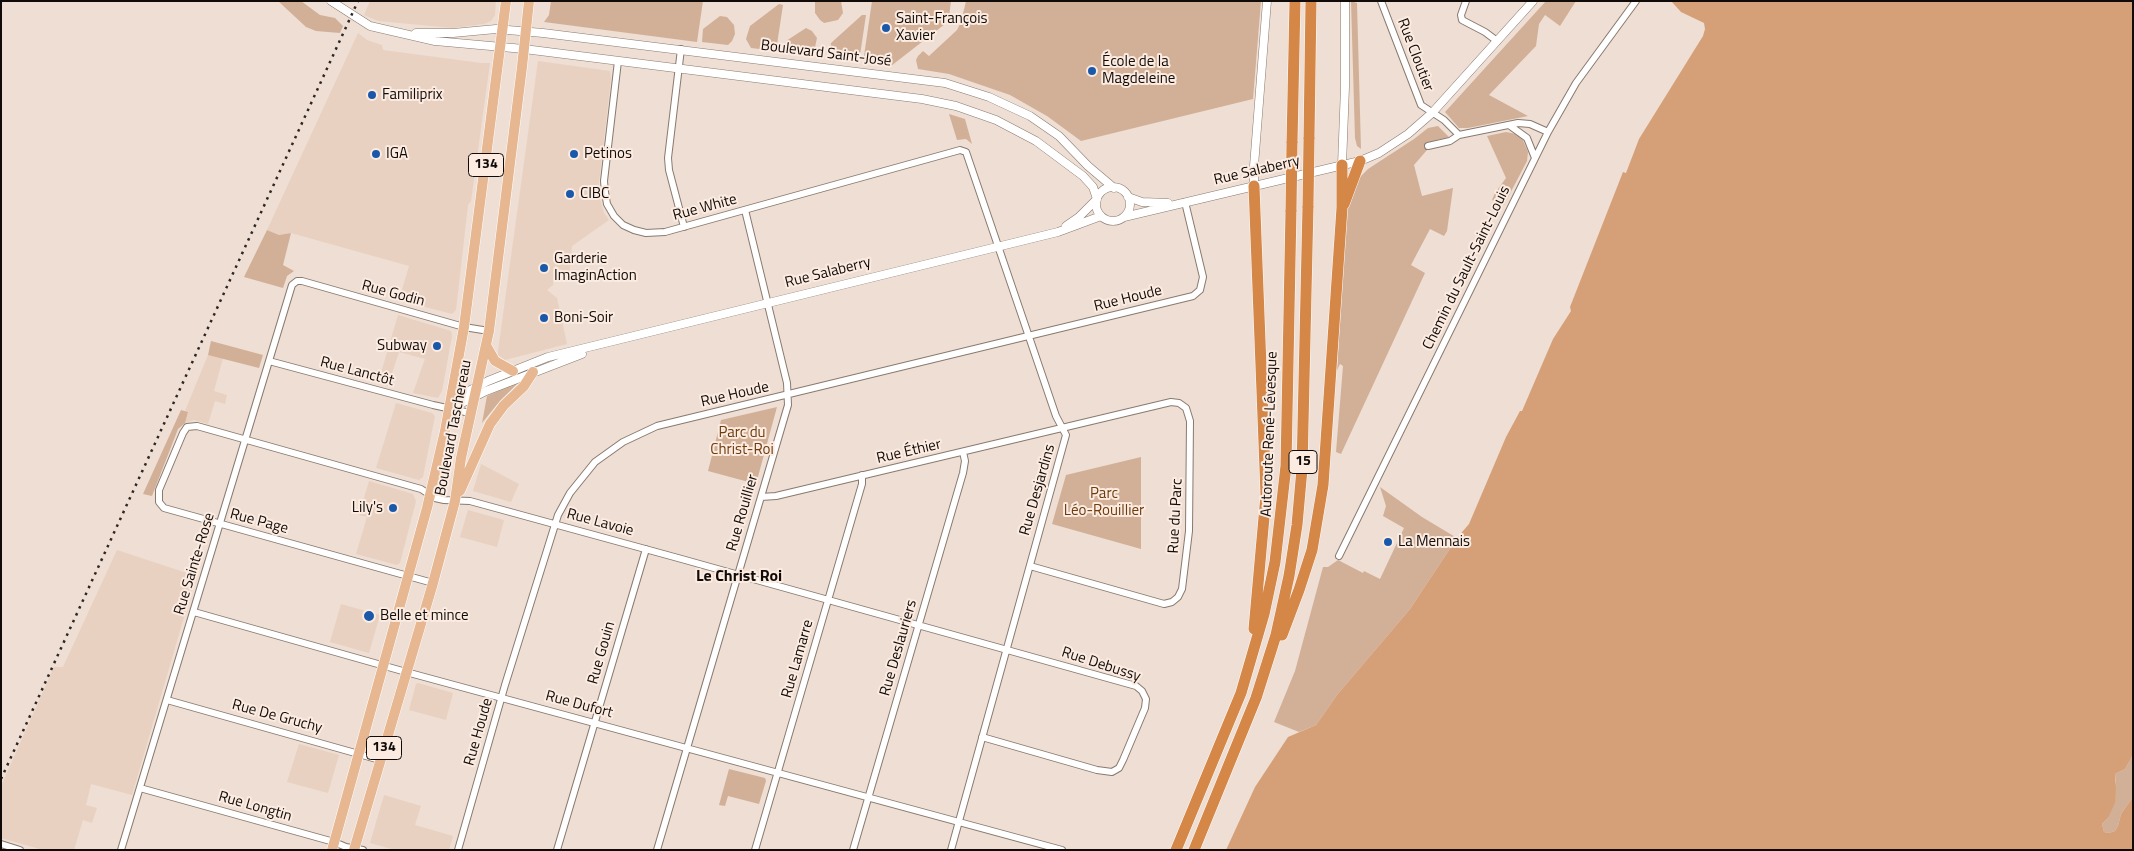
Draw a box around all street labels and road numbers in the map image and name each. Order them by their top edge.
street label: Rue Cloutier [1393,16,1437,94]
street label: Boulevard Saint-José [760,37,892,71]
street label: Rue Salaberry [1212,152,1302,190]
road number: 134 [468,154,504,176]
street label: Chemin du Sault-Saint-Louis [1419,183,1515,353]
street label: Rue White [671,191,739,225]
street label: Rue Salaberry [783,254,873,292]
street label: Rue Godin [360,277,426,311]
street label: Rue Houde [1092,282,1164,316]
street label: Autoroute René-Lévesque [1258,351,1282,517]
street label: Rue Lanctôt [318,354,396,390]
street label: Boulevard Taschereau [432,358,476,498]
street label: Rue Houde [699,378,771,412]
street label: Rue Éthier [875,436,943,468]
street label: Rue Desjardins [1016,442,1060,538]
road number: 15 [1289,451,1317,474]
street label: Rue Rouillier [723,472,763,554]
street label: Rue du Parc [1165,478,1187,554]
street label: Rue Lavoie [565,505,635,541]
street label: Rue Page [228,506,290,538]
street label: Rue Sainte-Rose [171,511,219,617]
street label: Rue Deslauriers [877,598,921,698]
street label: Rue Lamarre [778,618,818,700]
street label: Rue Gouin [584,620,620,686]
street label: Rue Debussy [1059,644,1143,686]
street label: Rue Dufort [543,687,615,723]
street label: Rue De Gruchy [230,696,324,738]
street label: Rue Houde [461,696,497,768]
road number: 134 [366,736,402,760]
street label: Rue Longtin [216,788,294,826]

